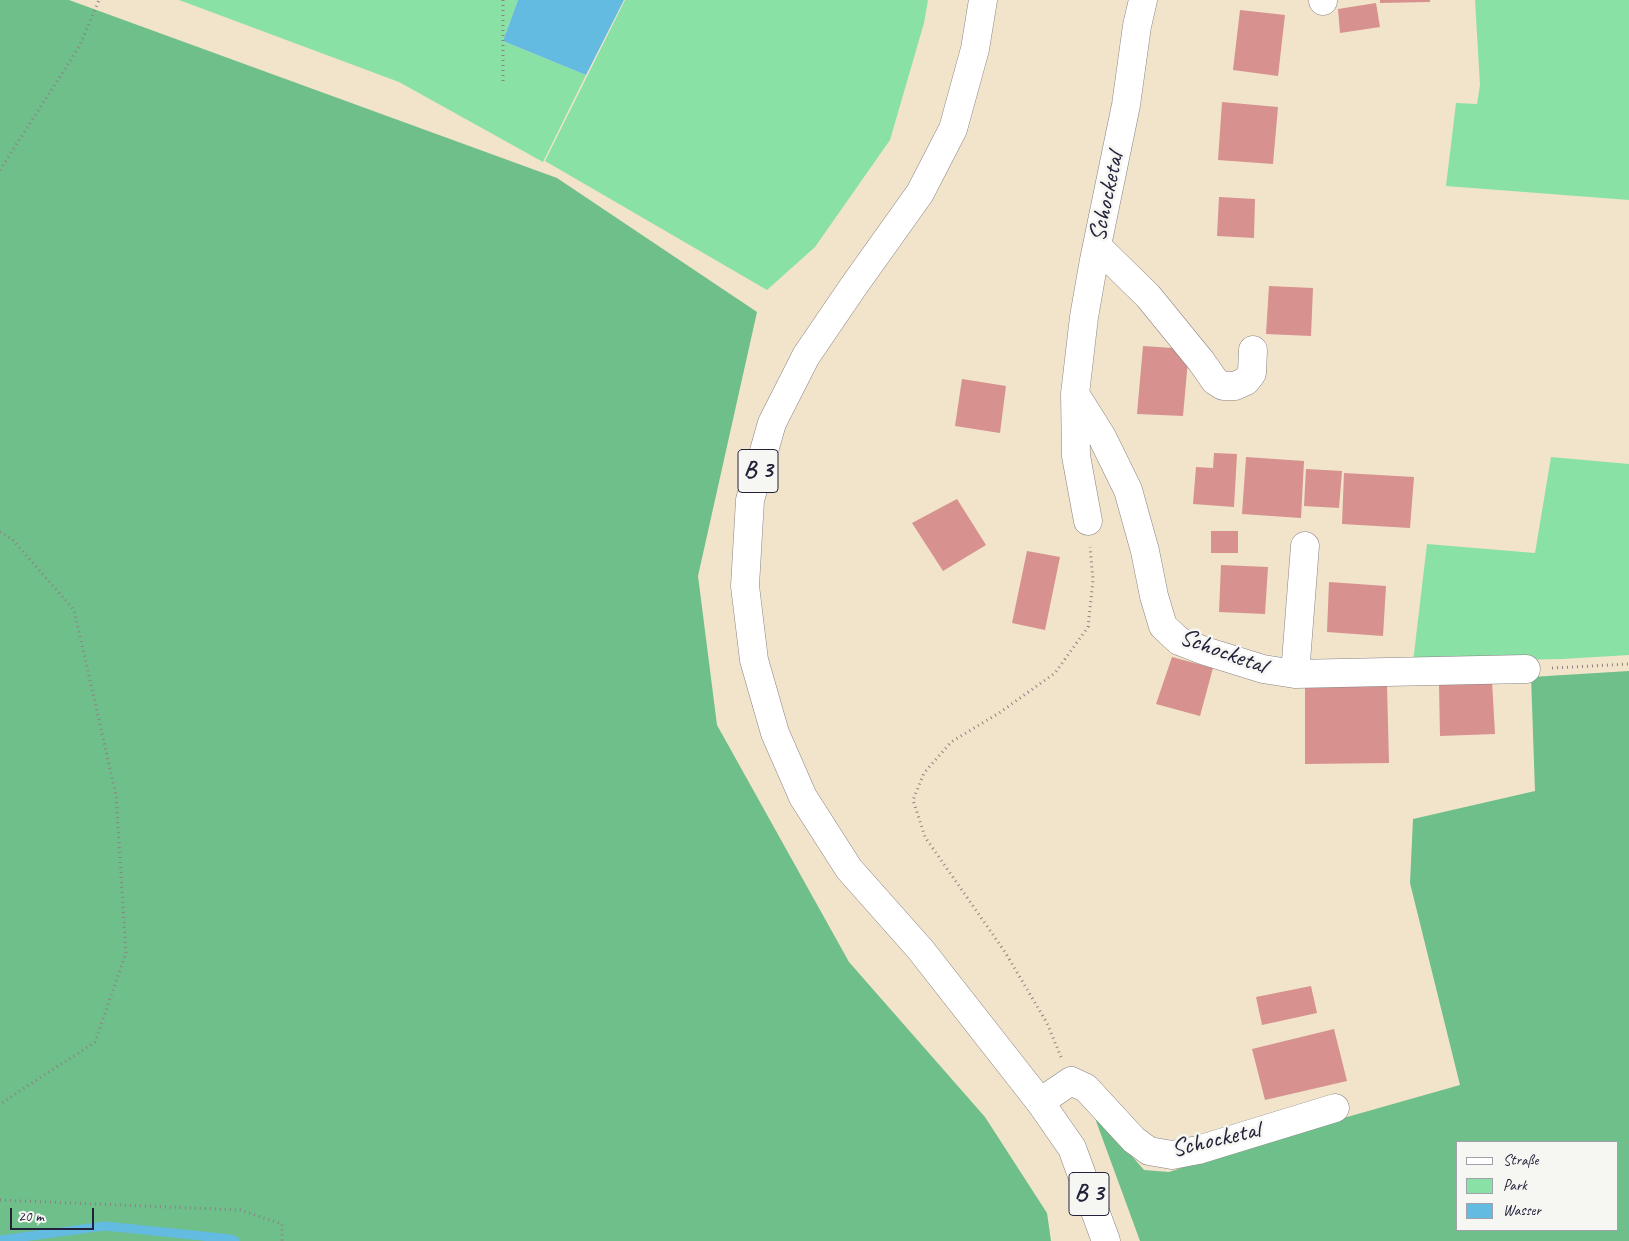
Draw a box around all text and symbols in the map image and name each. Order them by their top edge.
street label: Schocketal [1083,150,1131,244]
road number: B 3 [738,450,778,492]
street label: Schocketal [1176,623,1270,681]
street label: Schocketal [1169,1115,1263,1165]
legend [1456,1141,1619,1231]
text: Straße [1503,1151,1538,1170]
road number: B 3 [1069,1172,1109,1216]
text: Park [1503,1176,1527,1195]
scale bar [12,1198,96,1230]
text: Wasser [1503,1201,1541,1220]
text: 20 m [18,1207,44,1226]

